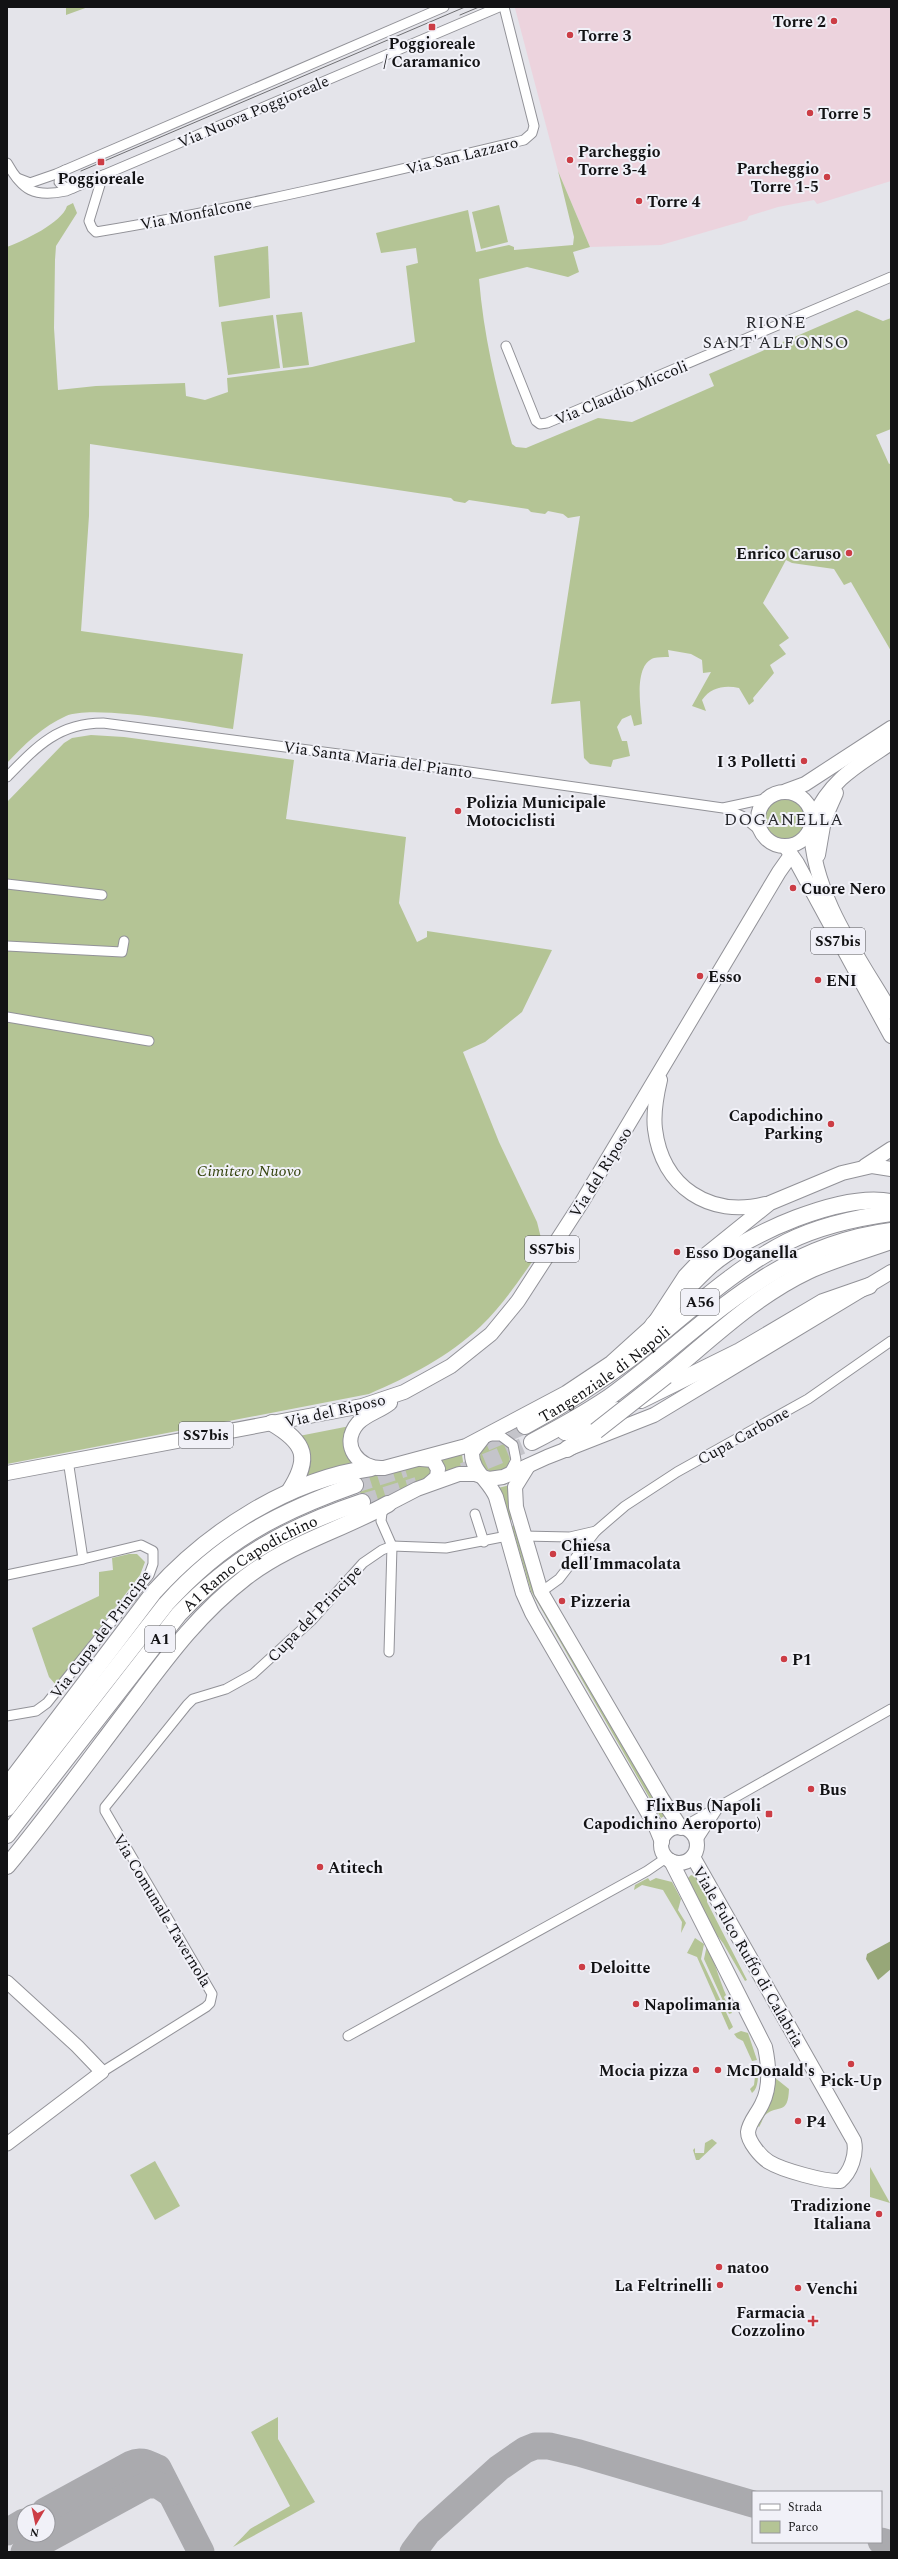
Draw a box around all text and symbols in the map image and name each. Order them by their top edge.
place label: Torre 2 [772,10,826,34]
marker: Torre 2 [829,16,839,26]
marker: Poggioreale / Caramanico [427,22,437,32]
place label: Torre 3 [578,24,632,48]
marker: Torre 3 [565,30,575,40]
place label: Poggioreale / Caramanico [384,32,481,74]
street label: Via Nuova Poggioreale [174,69,333,155]
place label: Torre 5 [818,102,872,126]
marker: Torre 5 [805,108,815,118]
street label: Via San Lazzaro [404,130,521,181]
place label: Parcheggio Torre 3-4 [578,140,661,182]
marker: Parcheggio Torre 3-4 [565,155,575,165]
marker: Poggioreale [96,157,106,167]
place label: Parcheggio Torre 1-5 [737,157,819,199]
place label: Poggioreale [58,167,144,191]
marker: Parcheggio Torre 1-5 [822,172,832,182]
place label: Torre 4 [647,190,701,214]
street label: Via Monfalcone [138,191,254,237]
marker: Torre 4 [634,196,644,206]
district label: RIONE SANT'ALFONSO [703,310,849,356]
street label: Via Claudio Miccoli [551,354,692,432]
place label: Enrico Caruso [736,542,841,566]
marker: Enrico Caruso [844,548,854,558]
street label: Via Santa Maria del Pianto [282,735,474,785]
place label: I 3 Polletti [717,750,796,774]
marker: I 3 Polletti [799,756,809,766]
place label: Polizia Municipale Motociclisti [466,791,606,833]
marker: Polizia Municipale Motociclisti [453,806,463,816]
district label: DOGANELLA [724,807,844,833]
place label: Cuore Nero [801,877,886,901]
marker: Cuore Nero [788,883,798,893]
road number: SS7bis [811,928,865,954]
place label: Esso [708,965,742,989]
place label: ENI [826,969,857,993]
marker: Esso [695,971,705,981]
marker: ENI [813,975,823,985]
place label: Capodichino Parking [729,1104,823,1146]
marker: Capodichino Parking [826,1119,836,1129]
street label: Via del Riposo [563,1122,638,1223]
park label: Cimitero Nuovo [197,1159,301,1183]
road number: SS7bis [525,1236,579,1262]
place label: Esso Doganella [685,1241,798,1265]
marker: Esso Doganella [672,1247,682,1257]
road number: A56 [681,1289,719,1315]
street label: Tangenziale di Napoli [535,1320,676,1429]
street label: Via del Riposo [282,1388,388,1434]
street label: Cupa Carbone [693,1401,794,1471]
road number: SS7bis [179,1422,233,1448]
street label: A1 Ramo Capodichino [177,1509,321,1617]
place label: Chiesa dell'Immacolata [561,1534,681,1576]
marker: Chiesa dell'Immacolata [548,1549,558,1559]
street label: Cupa del Principe [262,1560,368,1668]
street label: Via Cupa del Principe [44,1565,157,1704]
place label: Pizzeria [570,1590,631,1614]
marker: Pizzeria [557,1596,567,1606]
road number: A1 [145,1626,175,1652]
place label: P1 [792,1648,812,1672]
marker: P1 [779,1654,789,1664]
place label: Bus [819,1778,847,1802]
marker: Bus [806,1784,816,1794]
place label: FlixBus (Napoli Capodichino Aeroporto) [583,1794,761,1836]
marker: FlixBus (Napoli Capodichino Aeroporto) [764,1809,774,1819]
street label: Via Comunale Tavernola [107,1829,218,1992]
place label: Atitech [328,1856,383,1880]
street label: Viale Fulco Ruffo di Calabria [686,1861,810,2052]
marker: Atitech [315,1862,325,1872]
place label: Deloitte [590,1956,650,1980]
marker: Deloitte [577,1962,587,1972]
place label: Napolimania [644,1993,741,2017]
marker: Napolimania [631,1999,641,2009]
place label: Mocia pizza [599,2059,689,2083]
place label: McDonald's [726,2059,815,2083]
marker: Pick-Up [846,2059,856,2069]
marker: Mocia pizza [691,2065,701,2075]
marker: McDonald's [713,2065,723,2075]
place label: Pick-Up [820,2069,882,2093]
place label: P4 [806,2110,826,2134]
marker: P4 [793,2116,803,2126]
place label: Tradizione Italiana [791,2194,872,2236]
marker: Tradizione Italiana [874,2209,884,2219]
place label: natoo [727,2256,769,2280]
marker: natoo [714,2262,724,2272]
place label: La Feltrinelli [614,2274,712,2298]
place label: Venchi [806,2277,858,2301]
marker: La Feltrinelli [715,2280,725,2290]
marker: Venchi [793,2283,803,2293]
place label: Farmacia Cozzolino [731,2301,806,2343]
marker: Farmacia Cozzolino [808,2316,818,2326]
legend [752,2491,882,2543]
text: Strada [788,2498,822,2517]
north arrow [16,2503,56,2543]
text: Parco [788,2518,818,2537]
text: N [29,2523,40,2541]

